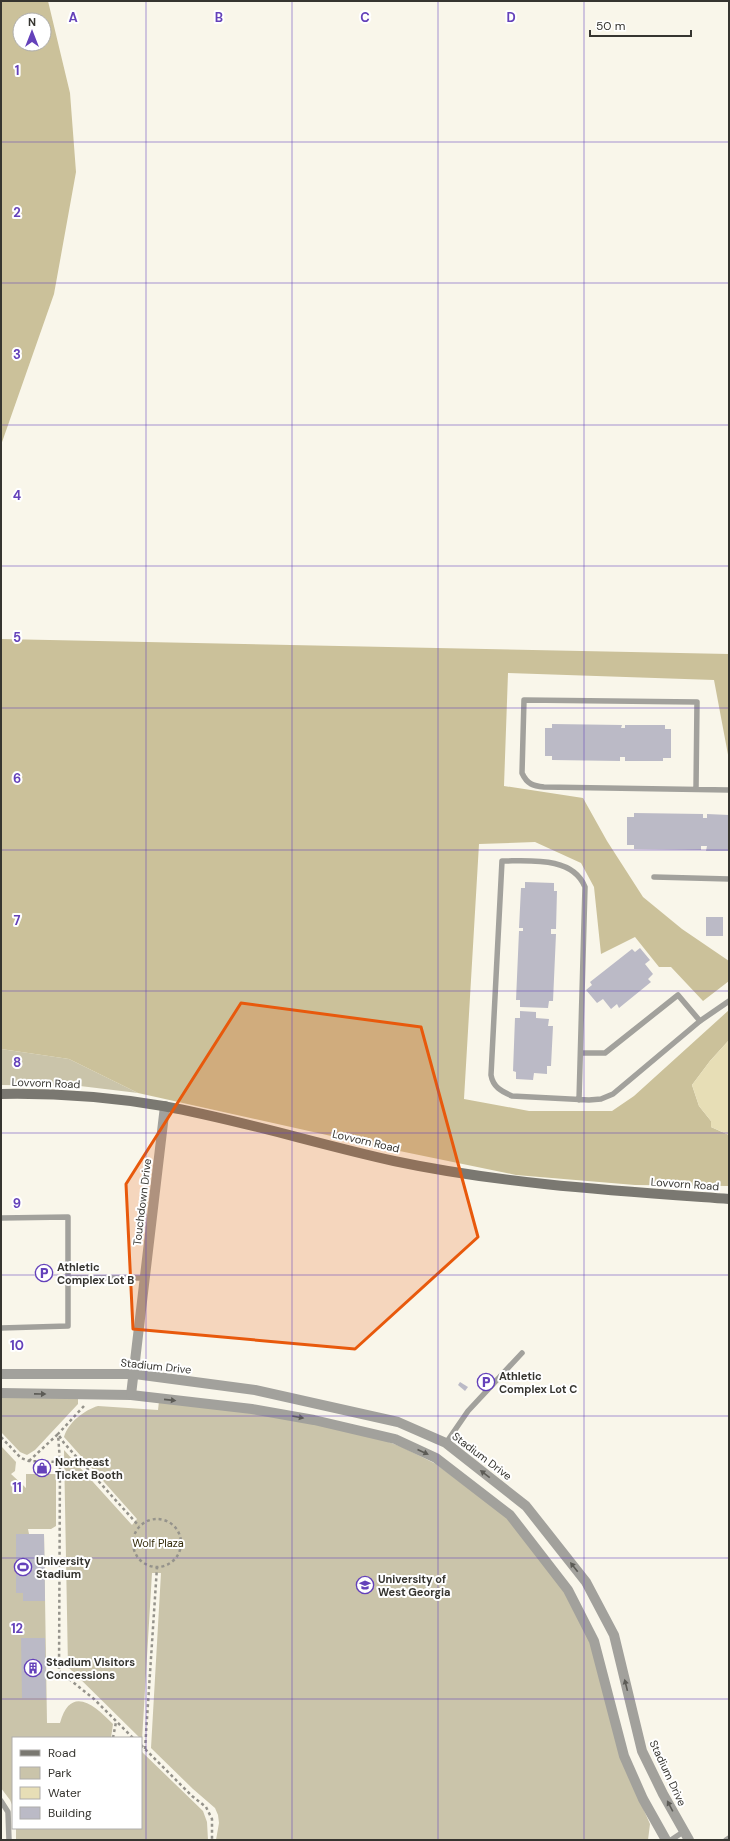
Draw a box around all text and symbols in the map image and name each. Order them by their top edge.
text: A [68,9,78,26]
text: B [215,9,223,26]
text: C [360,9,370,26]
text: D [506,9,516,26]
north arrow [12,12,52,52]
scale bar [590,12,691,38]
text: N [28,15,36,29]
text: 50 m [596,18,625,34]
text: 1 [15,62,19,79]
text: 2 [13,204,21,221]
text: 3 [13,346,21,363]
text: 4 [13,487,21,504]
text: 5 [13,629,21,646]
text: 6 [13,770,21,787]
text: 7 [14,912,21,929]
text: 8 [13,1054,21,1071]
street label: Lovvorn Road [11,1075,81,1091]
street label: Lovvorn Road [331,1126,401,1156]
street label: Touchdown Drive [130,1158,154,1246]
street label: Lovvorn Road [650,1175,720,1193]
text: 9 [13,1195,21,1212]
place label: Athletic Complex Lot B [57,1260,134,1287]
parking icon: Athletic Complex Lot B [34,1263,54,1283]
text: 10 [10,1337,24,1354]
street label: Stadium Drive [120,1355,192,1377]
place label: Athletic Complex Lot C [499,1369,577,1396]
parking icon: Athletic Complex Lot C [476,1372,496,1392]
one-way arrow [34,1391,47,1397]
one-way arrow [164,1396,176,1403]
one-way arrow [292,1415,305,1421]
street label: Stadium Drive [449,1429,515,1483]
one-way arrow [418,1449,429,1455]
place label: Northeast Ticket Booth [55,1455,123,1482]
shop icon: Northeast Ticket Booth [32,1458,52,1478]
one-way arrow [480,1469,491,1478]
text: 11 [12,1479,22,1496]
park label: Wolf Plaza [132,1536,184,1550]
place label: University Stadium [36,1554,91,1581]
sports icon: University Stadium [13,1557,33,1577]
one-way arrow [570,1562,579,1573]
place label: University of West Georgia [378,1572,451,1599]
school or university icon: University of West Georgia [355,1575,375,1595]
text: 12 [11,1620,23,1637]
place label: Stadium Visitors Concessions [46,1655,135,1682]
building icon: Stadium Visitors Concessions [23,1658,43,1678]
one-way arrow [623,1679,629,1691]
legend [12,1737,142,1829]
street label: Stadium Drive [647,1738,689,1808]
text: Road [48,1745,76,1761]
text: Park [48,1765,72,1781]
text: Water [48,1785,82,1801]
one-way arrow [667,1801,673,1812]
text: Building [48,1805,92,1821]

